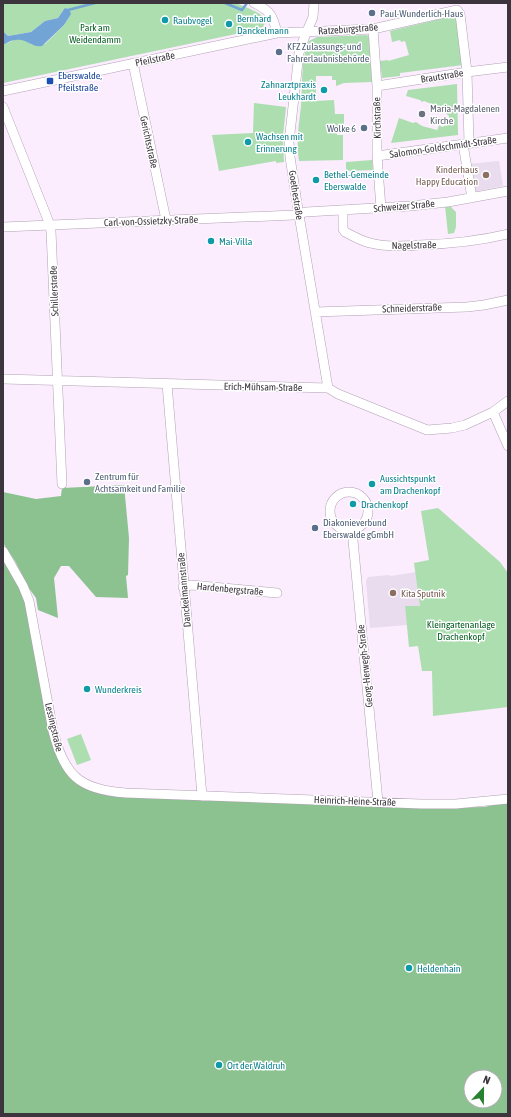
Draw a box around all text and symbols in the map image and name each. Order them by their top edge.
marker: Paul-Wunderlich-Haus [367,8,377,18]
place label: Paul-Wunderlich-Haus [380,8,464,19]
place label: Bernhard Danckelmann [237,13,289,36]
marker: Raubvogel [160,15,170,25]
place label: Raubvogel [173,15,212,26]
marker: Bernhard Danckelmann [224,19,234,29]
street label: Ratzeburgstraße [318,21,379,37]
park label: Park am Weidendamm [69,22,121,45]
place label: KFZ Zulassungs- und Fahrerlaubnisbehörde [287,41,370,64]
marker: KFZ Zulassungs- und Fahrerlaubnisbehörde [274,47,284,57]
street label: Pfeilstraße [134,49,176,69]
street label: Brautstraße [420,67,464,85]
place label: Eberswalde, Pfeilstraße [58,70,102,93]
marker: Eberswalde, Pfeilstraße [45,76,55,86]
place label: Zahnarztpraxis Leukhardt [261,79,316,102]
marker: Zahnarztpraxis Leukhardt [319,85,329,95]
street label: Kirchstraße [371,97,383,139]
place label: Maria-Magdalenen Kirche [430,103,500,126]
marker: Maria-Magdalenen Kirche [417,109,427,119]
street label: Gerichtsstraße [138,115,160,170]
place label: Wolke 6 [327,123,356,134]
marker: Wolke 6 [359,123,369,133]
place label: Wachsen mit Erinnerung [256,131,303,154]
street label: Salomon-Goldschmidt-Straße [389,134,498,160]
marker: Wachsen mit Erinnerung [243,137,253,147]
place label: Kinderhaus Happy Education [416,164,478,187]
place label: Bethel-Gemeinde Eberswalde [324,169,389,192]
street label: Goethestraße [287,170,305,221]
marker: Kinderhaus Happy Education [481,170,491,180]
marker: Bethel-Gemeinde Eberswalde [311,175,321,185]
street label: Schweizer Straße [373,198,436,214]
street label: Carl-von-Ossietzky-Straße [104,214,199,228]
marker: Mai-Villa [206,236,216,246]
place label: Mai-Villa [219,236,253,247]
street label: Nagelstraße [391,239,437,251]
street label: Schillerstraße [48,265,60,317]
street label: Schneiderstraße [382,301,442,315]
street label: Erich-Mühsam-Straße [224,381,303,393]
place label: Zentrum für Achtsamkeit und Familie [95,471,186,494]
place label: Aussichtspunkt am Drachenkopf [380,473,441,496]
marker: Zentrum für Achtsamkeit und Familie [82,477,92,487]
marker: Aussichtspunkt am Drachenkopf [367,479,377,489]
marker: Drachenkopf [348,499,358,509]
place label: Drachenkopf [361,499,409,510]
place label: Diakonieverbund Eberswalde gGmbH [323,517,394,540]
marker: Diakonieverbund Eberswalde gGmbH [310,523,320,533]
street label: Danckelmannstraße [175,552,193,628]
street label: Hardenbergstraße [196,581,264,597]
marker: Kita Sputnik [388,588,398,598]
place label: Kita Sputnik [401,588,446,599]
park label: Kleingartenanlage Drachenkopf [427,619,496,642]
street label: Georg-Herwegh-Straße [355,624,375,708]
marker: Wunderkreis [82,684,92,694]
place label: Wunderkreis [95,684,142,695]
street label: Lessingstraße [43,701,65,753]
street label: Heinrich-Heine-Straße [314,794,397,808]
marker: Heldenhain [404,963,414,973]
place label: Heldenhain [417,963,461,974]
marker: Ort der Waldruh [214,1060,224,1070]
place label: Ort der Waldruh [227,1060,285,1071]
north arrow [463,1069,503,1109]
text: N [481,1073,492,1087]

